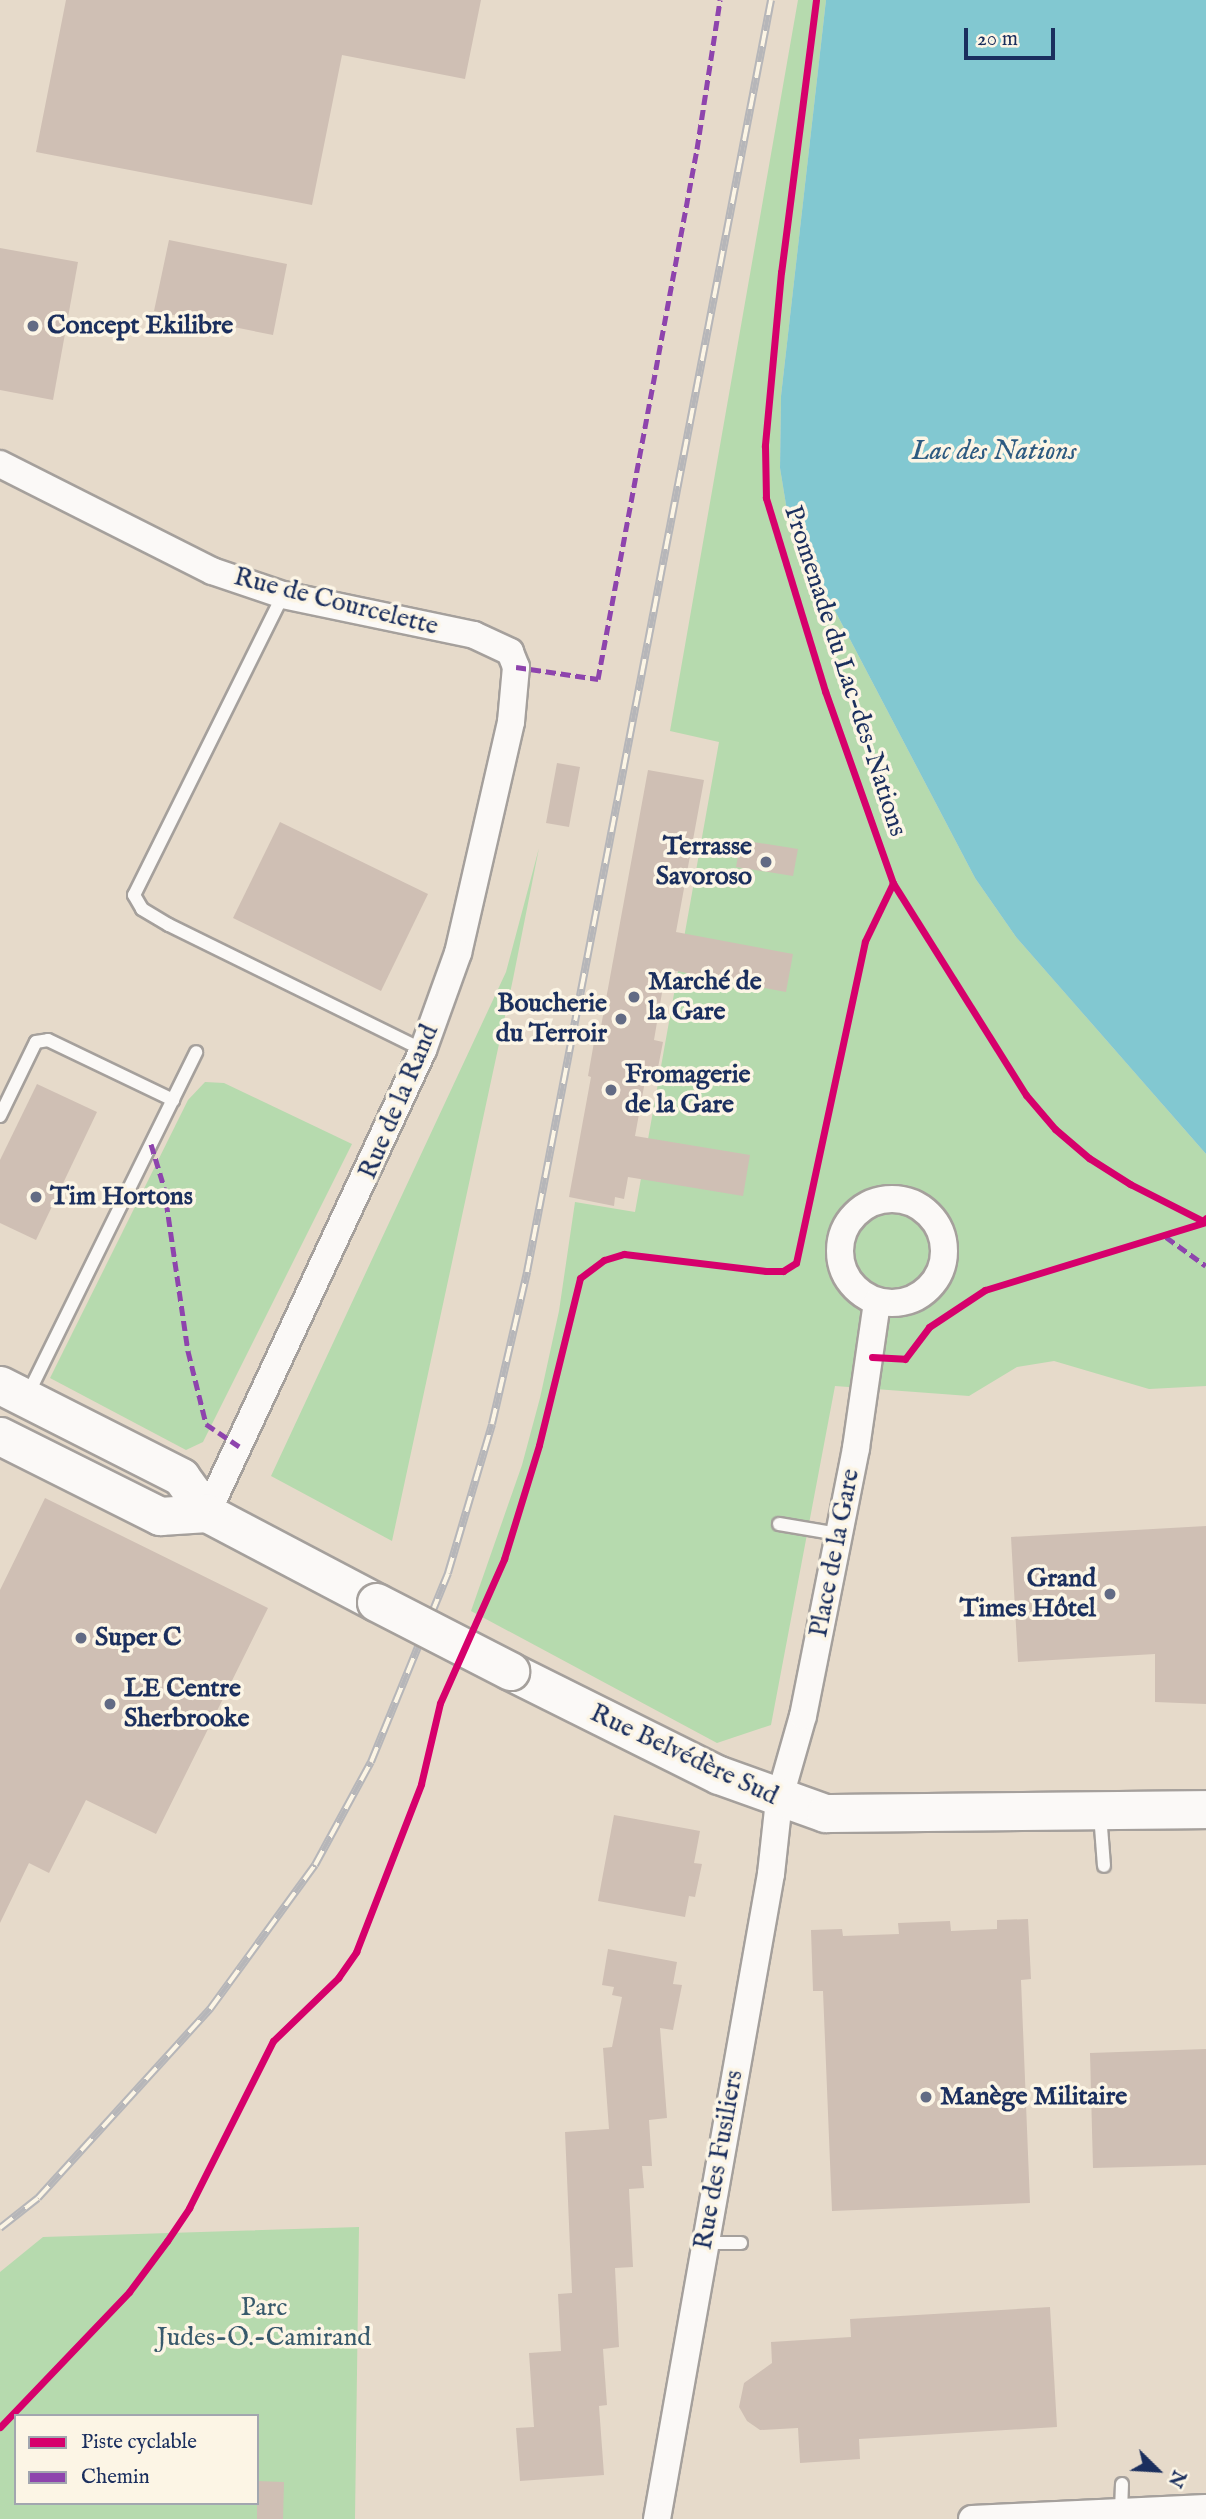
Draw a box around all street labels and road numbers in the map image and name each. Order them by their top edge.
street label: Promenade du Lac-des-Nations [777,502,913,840]
street label: Rue de Courcelette [231,562,441,642]
street label: Rue de la Rand [352,1020,446,1184]
street label: Place de la Gare [803,1466,867,1640]
street label: Rue Belvédère Sud [585,1698,783,1812]
street label: Rue des Fusiliers [688,2068,750,2252]

